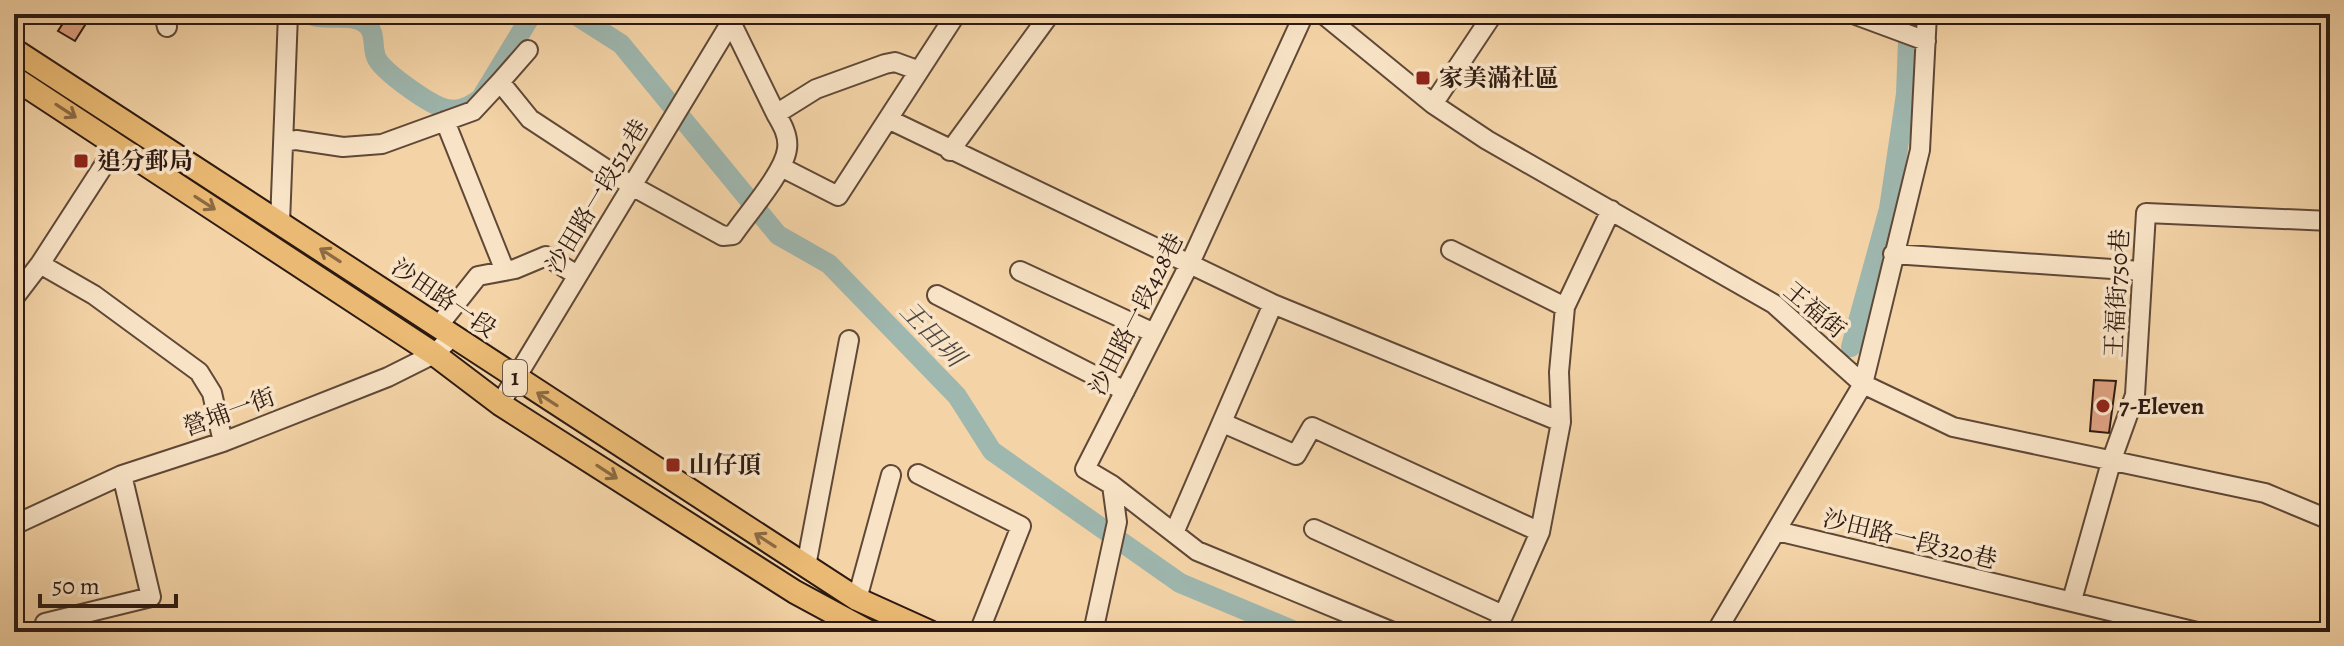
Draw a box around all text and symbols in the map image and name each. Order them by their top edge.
place label: 家美滿社區 [1439,62,1559,94]
marker: 家美滿社區 [1414,69,1432,87]
one-way arrow [54,103,76,120]
street label: 沙田路一段512巷 [538,113,656,279]
place label: 追分郵局 [97,145,193,177]
marker: 追分郵局 [72,152,90,170]
one-way arrow [194,195,216,211]
street label: 沙田路一段428巷 [1081,227,1191,401]
street label: 王福街750巷 [2098,228,2136,358]
one-way arrow [319,246,342,262]
street label: 沙田路一段 [385,251,503,345]
street label: 王福街 [1777,275,1853,345]
water label: 王田圳 [892,294,974,377]
road number: 1 [503,360,527,396]
street label: 營埔一街 [178,381,280,443]
one-way arrow [536,390,558,407]
place label: 7-Eleven [2119,390,2205,422]
marker: 7-Eleven [2094,397,2112,415]
place label: 山仔頂 [689,449,761,481]
marker: 山仔頂 [664,456,682,474]
one-way arrow [596,464,618,481]
street label: 沙田路一段320巷 [1820,502,2000,576]
one-way arrow [754,531,777,547]
scale bar [40,558,176,608]
text: 50 m [52,570,100,602]

